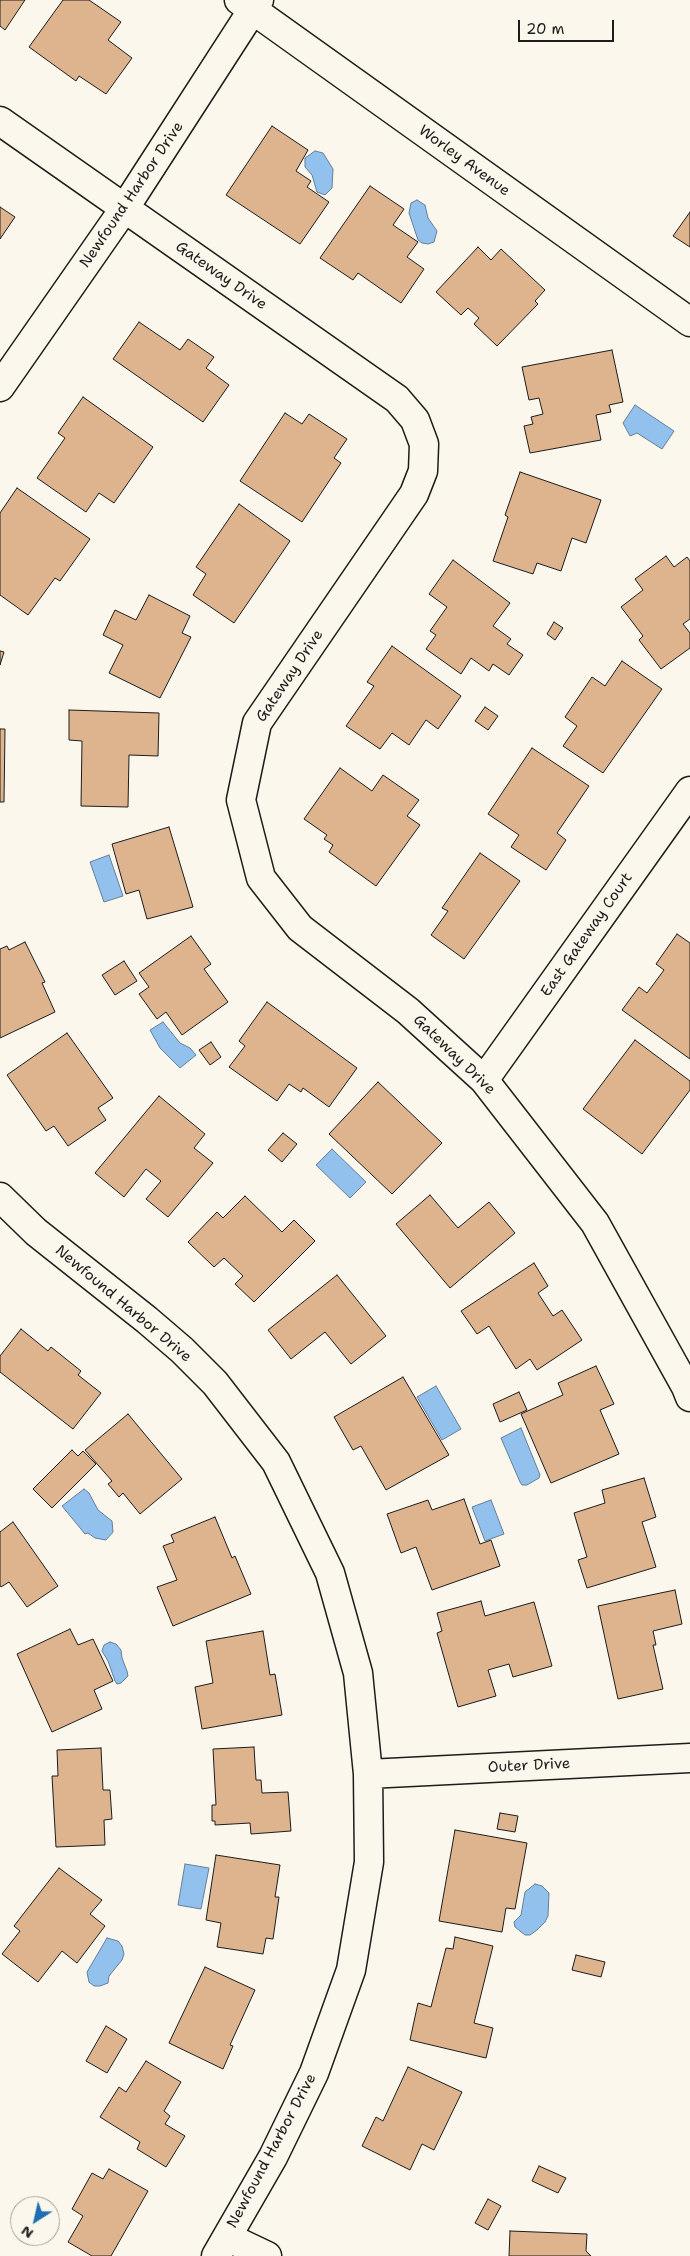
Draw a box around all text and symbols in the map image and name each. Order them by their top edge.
scale bar [520,10,616,42]
text: 20 m [526,19,565,39]
street label: Newfound Harbor Drive [76,119,188,271]
street label: Worley Avenue [415,122,513,200]
street label: Gateway Drive [172,238,270,314]
street label: Gateway Drive [253,627,327,725]
street label: East Gateway Court [537,869,637,1001]
street label: Gateway Drive [409,1011,499,1099]
street label: Newfound Harbor Drive [51,1242,195,1366]
street label: Outer Drive [487,1755,571,1777]
street label: Newfound Harbor Drive [224,2071,320,2231]
north arrow [10,2196,60,2246]
text: N [17,2222,37,2243]

